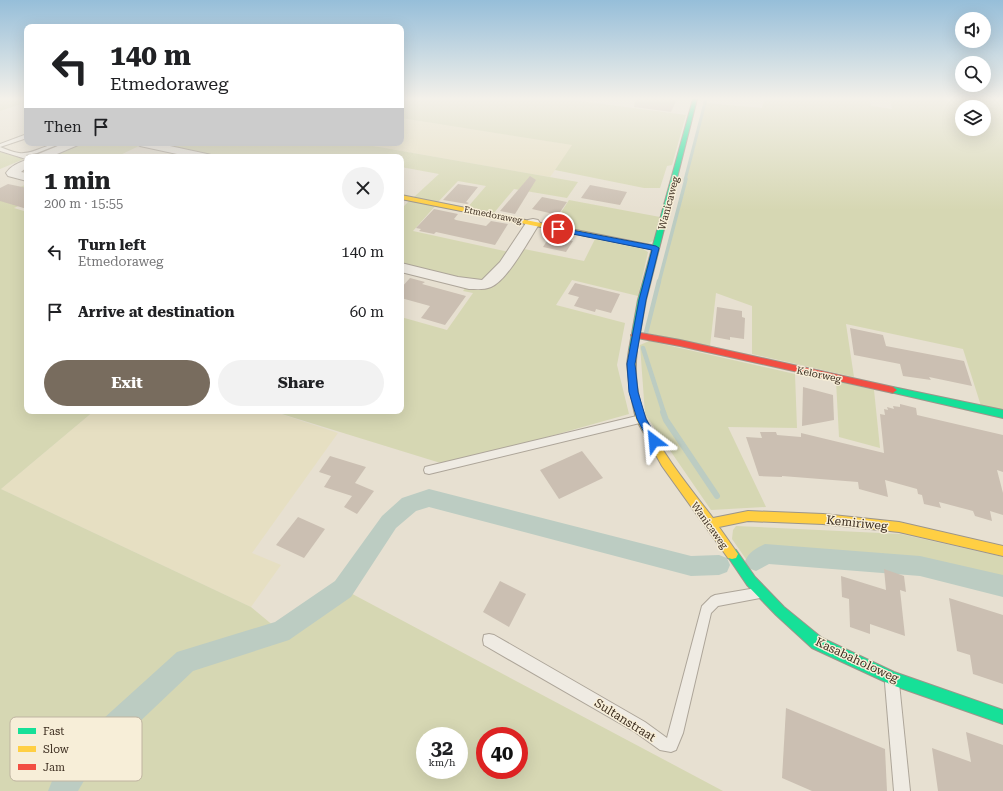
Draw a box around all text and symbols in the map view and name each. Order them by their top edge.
map controls [955,12,991,136]
button: sound [955,12,991,48]
text: 140 m [110,39,191,72]
icon: left [44,40,96,92]
button: search [955,56,991,92]
text: Etmedoraweg [110,73,228,94]
button: layers [955,100,991,136]
icon: arrive [90,116,112,138]
text: Then [44,118,82,136]
text: 1 min [44,167,111,195]
button: close [342,167,384,209]
street label: Wanicaweg [656,175,681,231]
text: 200 m · 15:55 [44,196,123,211]
street label: Etmedoraweg [463,204,524,226]
pin [541,212,575,246]
icon: arrive [547,218,569,240]
text: Turn left [78,236,146,254]
icon: left [44,241,66,263]
text: 140 m [341,243,384,261]
text: Etmedoraweg [78,254,164,269]
icon: arrive [44,301,66,323]
text: Arrive at destination [78,303,234,321]
text: 60 m [350,303,384,321]
button: Exit [44,360,210,406]
button: Share [218,360,384,406]
street label: Kelorweg [796,364,842,385]
position arrow [633,420,675,462]
street label: Wanicaweg [689,500,730,551]
street label: Kemiriweg [826,513,889,533]
street label: Kasabaholoweg [813,635,901,686]
street label: Sultanstraat [592,696,659,745]
legend [10,717,142,781]
text: Fast [43,725,64,738]
speed limit sign: 40 [476,727,528,779]
text: 32 [431,736,453,760]
text: Slow [43,743,70,756]
text: km/h [429,757,455,768]
text: Jam [43,761,65,774]

